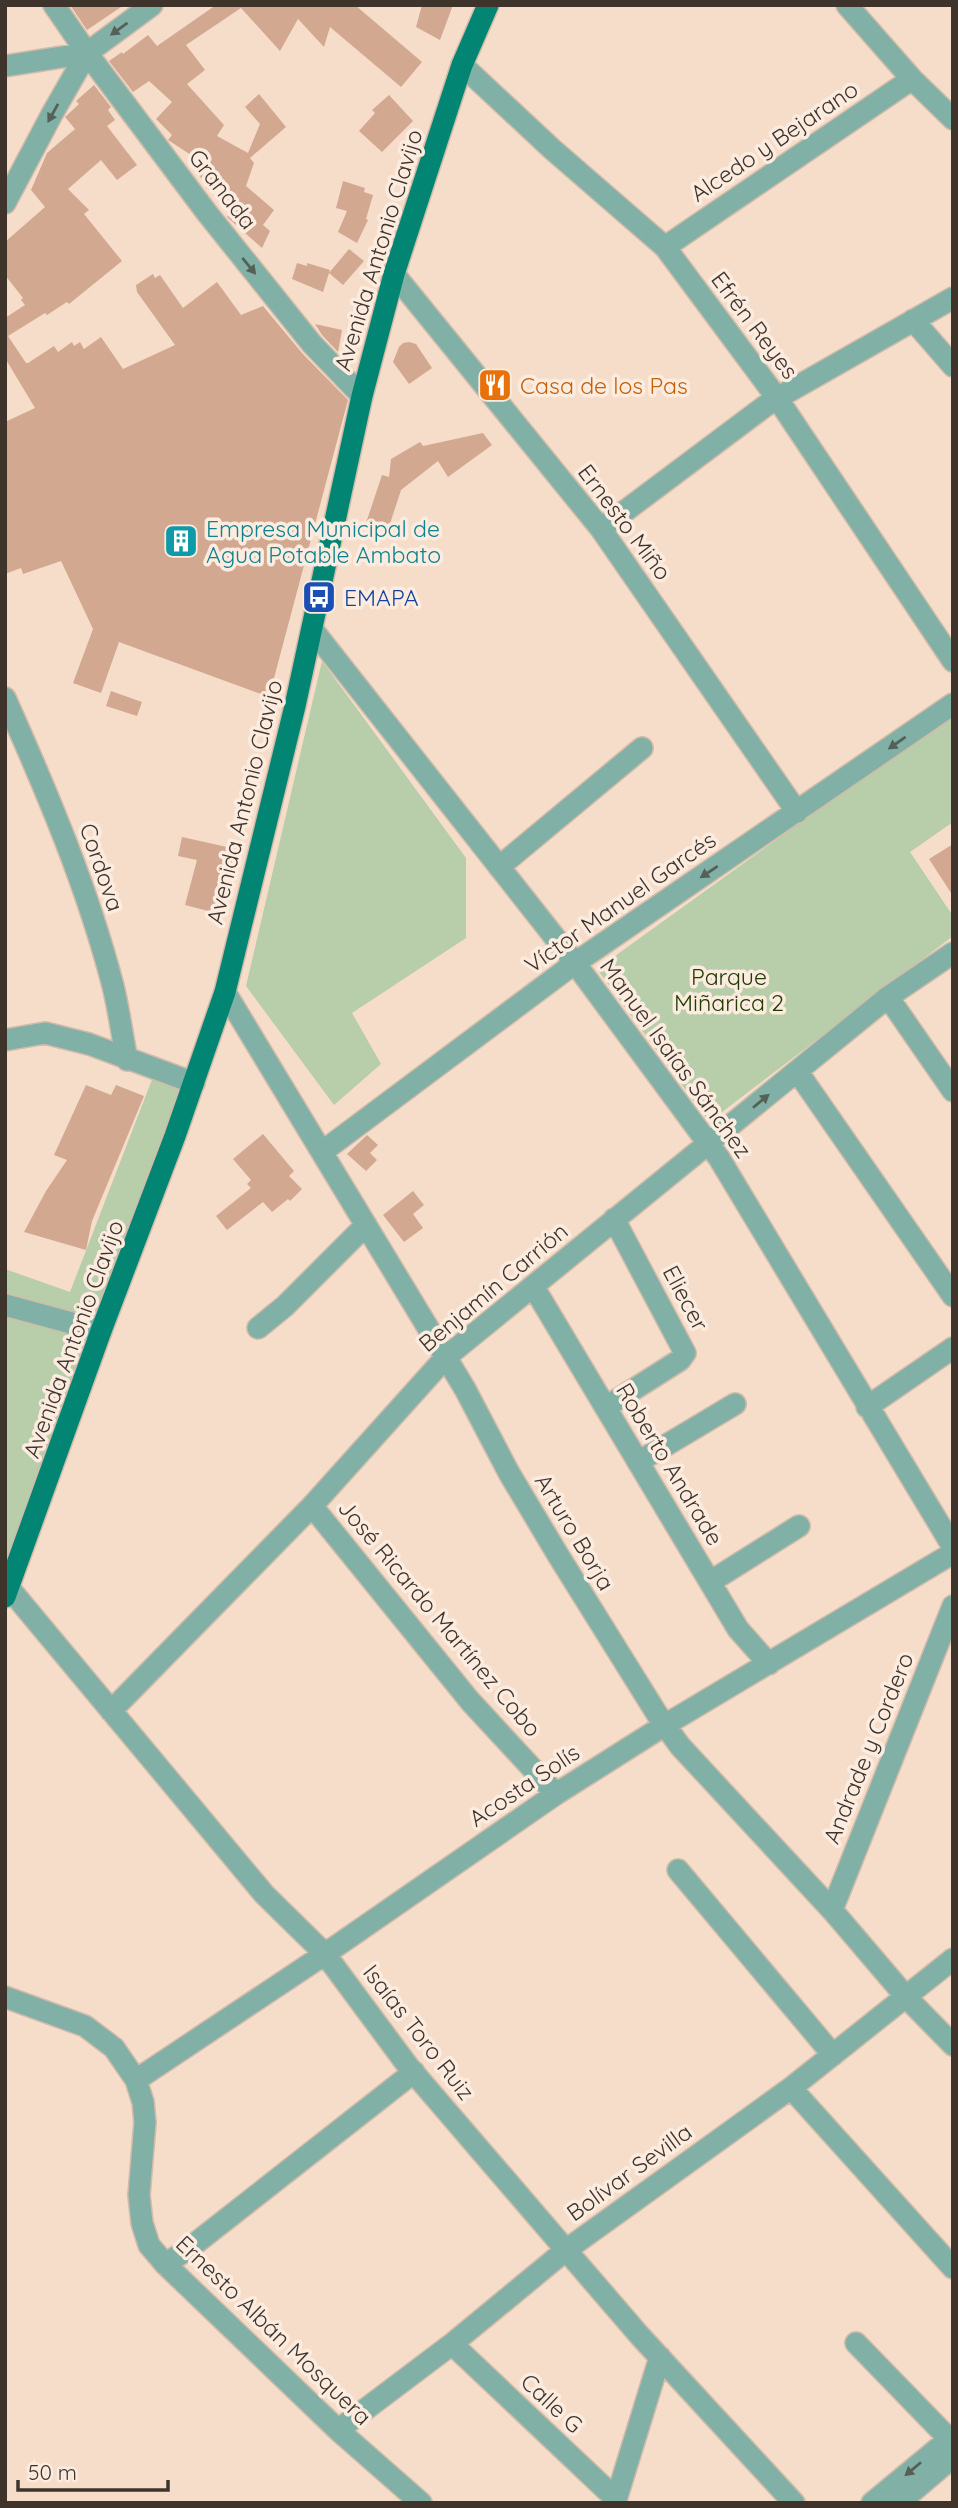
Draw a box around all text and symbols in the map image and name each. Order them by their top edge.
one-way arrow [110,22,129,36]
street label: Alcedo y Bejarano [685,74,863,208]
one-way arrow [47,103,59,122]
street label: Avenida Antonio Clavijo [327,126,429,374]
street label: Granada [183,143,263,235]
one-way arrow [242,257,257,275]
street label: Efrén Reyes [705,265,805,385]
restaurant icon: Casa de los Pas [476,366,514,404]
place label: Casa de los Pas [520,371,688,400]
street label: Ernesto Miño [572,458,678,586]
place label: Empresa Municipal de Agua Potable Ambato [206,514,441,569]
building icon: Empresa Municipal de Agua Potable Ambato [162,522,200,560]
bus stop icon: EMAPA [300,578,338,616]
place label: EMAPA [344,583,419,612]
street label: Avenida Antonio Clavijo [200,677,288,927]
one-way arrow [888,736,906,750]
street label: Cordova [73,819,131,915]
street label: Víctor Manuel Garcés [519,825,721,979]
one-way arrow [700,865,718,879]
street label: Manuel Isaías Sánchez [594,953,758,1163]
park label: Parque Miñarica 2 [674,962,784,1017]
one-way arrow [752,1094,770,1109]
street label: Avenida Antonio Clavijo [16,1216,130,1462]
street label: Benjamín Carrión [413,1216,573,1358]
street label: Eliecer [657,1260,715,1336]
street label: Roberto Andrade [610,1377,730,1551]
street label: Arturo Borja [529,1468,621,1596]
street label: José Ricardo Martínez Cobo [332,1494,548,1742]
street label: Andrade y Cordero [816,1648,920,1848]
street label: Acosta Solís [463,1737,585,1833]
street label: Isaías Toro Ruiz [357,1958,481,2106]
street label: Bolívar Sevilla [561,2117,697,2227]
street label: Ernesto Albán Mosquera [170,2229,378,2431]
street label: Calle G [515,2367,589,2439]
scale bar [18,2448,168,2492]
text: 50 m [28,2459,77,2485]
one-way arrow [904,2461,921,2476]

